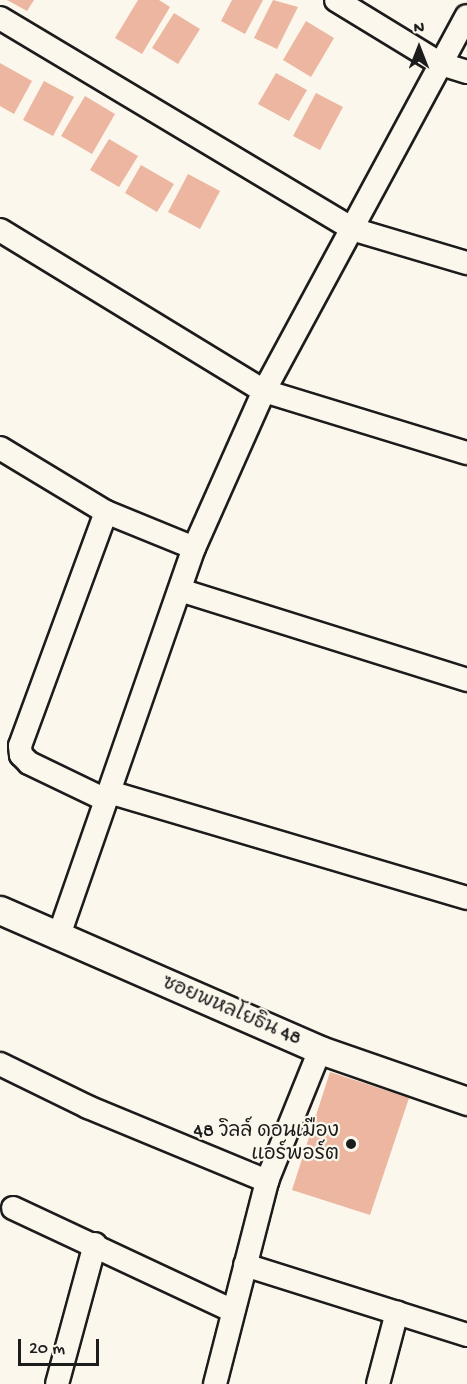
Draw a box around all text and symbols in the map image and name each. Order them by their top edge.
north arrow [389,18,449,78]
text: N [414,20,424,39]
street label: ซอยพหลโยธิน 48 [158,972,304,1052]
place label: 48 วิลล์ ดอนเมือง แอร์พอร์ต [194,1120,339,1167]
marker: 48 วิลล์ ดอนเมือง แอร์พอร์ต [344,1137,358,1151]
scale bar [21,1327,102,1365]
text: 20 m [29,1339,65,1360]

